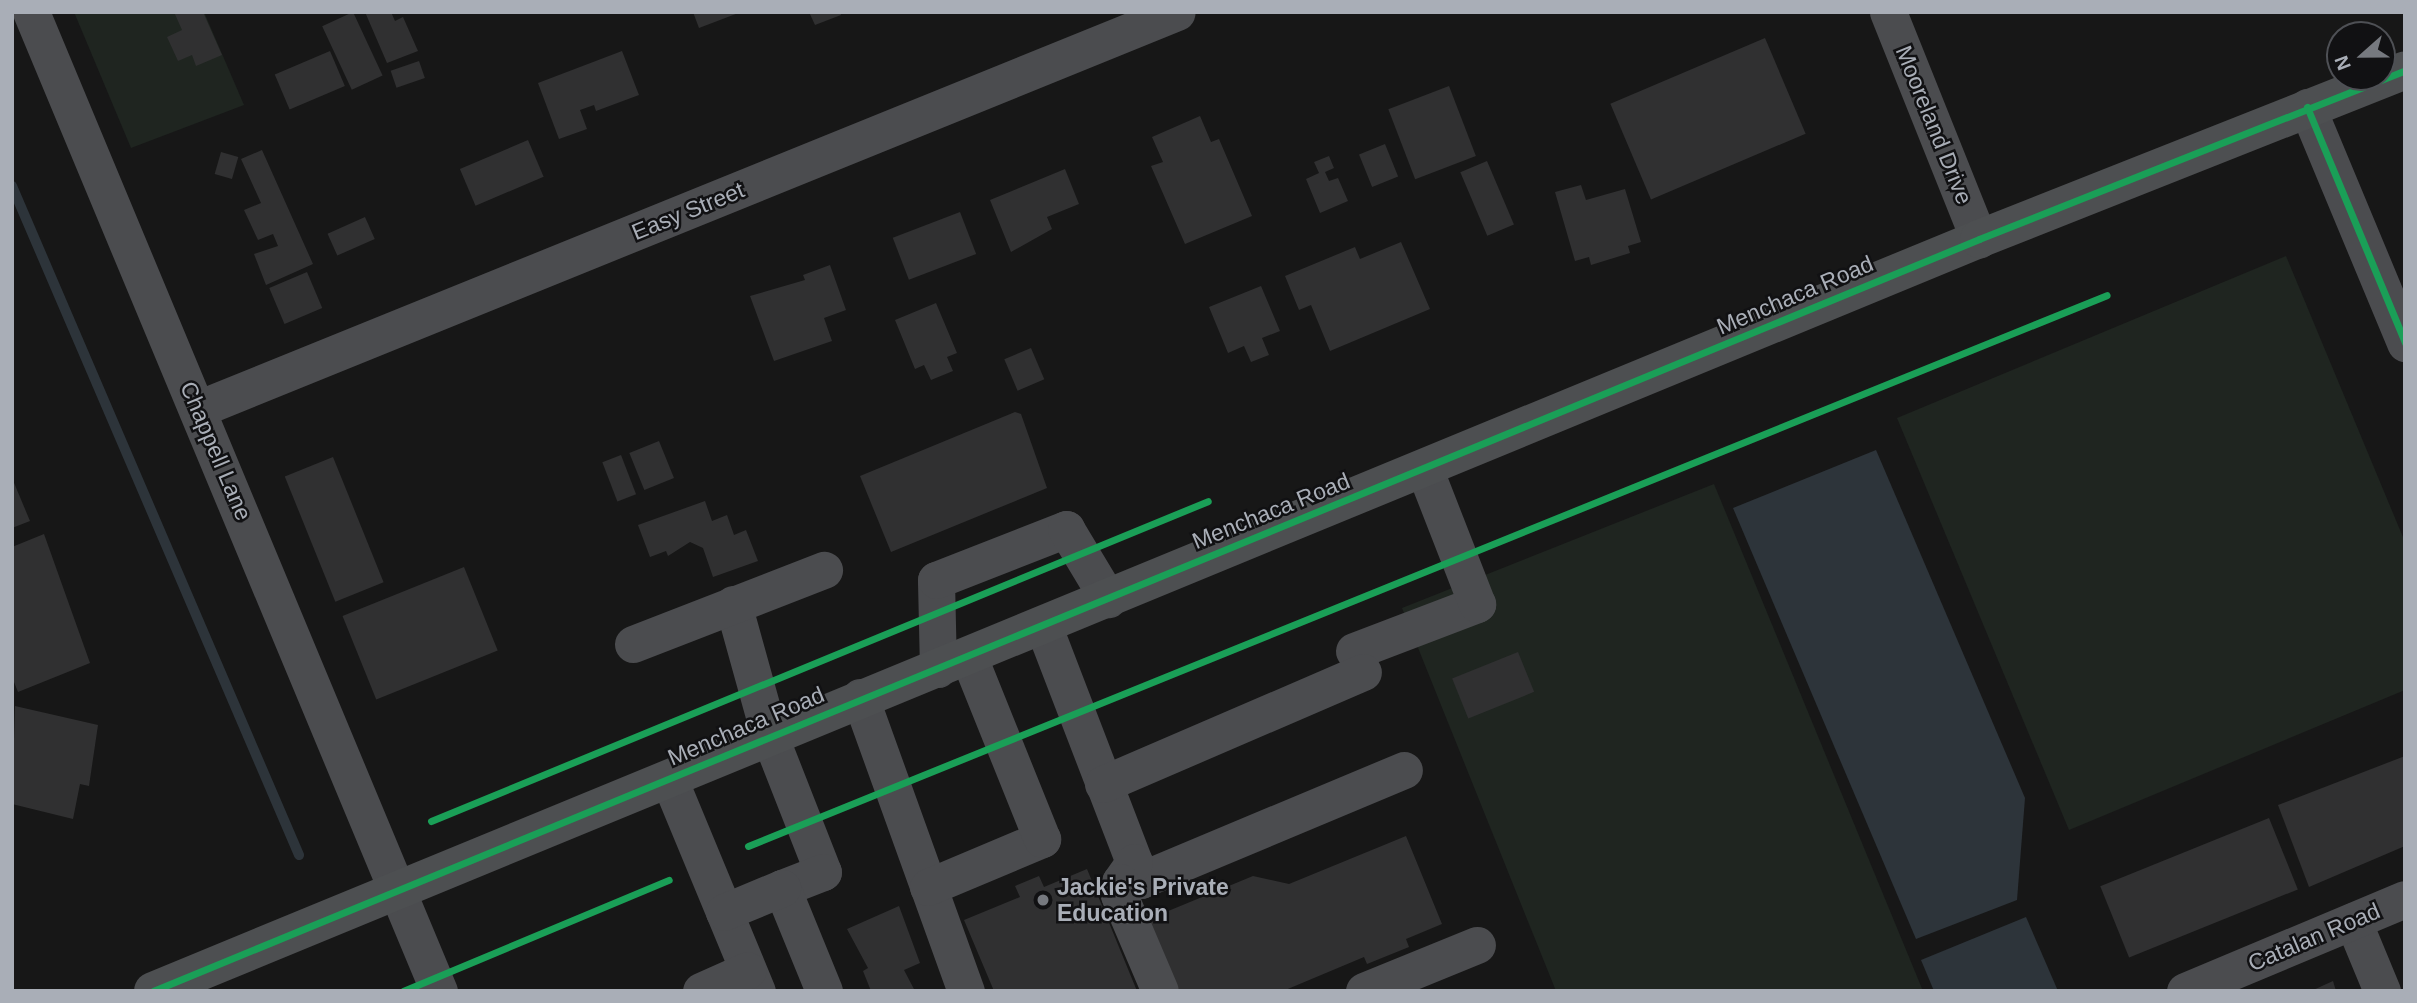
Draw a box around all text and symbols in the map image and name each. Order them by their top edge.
north arrow [2326,21,2396,91]
street label: Mooreland Drive [1890,42,1978,208]
text: N [2331,53,2355,73]
street label: Easy Street [628,176,748,246]
street label: Menchaca Road [1713,250,1877,340]
street label: Chappell Lane [174,377,258,525]
street label: Menchaca Road [1188,467,1354,555]
street label: Menchaca Road [664,681,828,771]
place label: Jackie's Private Education [1057,873,1229,927]
marker: Jackie's Private Education [1035,892,1051,908]
street label: Catalan Road [2244,897,2384,977]

